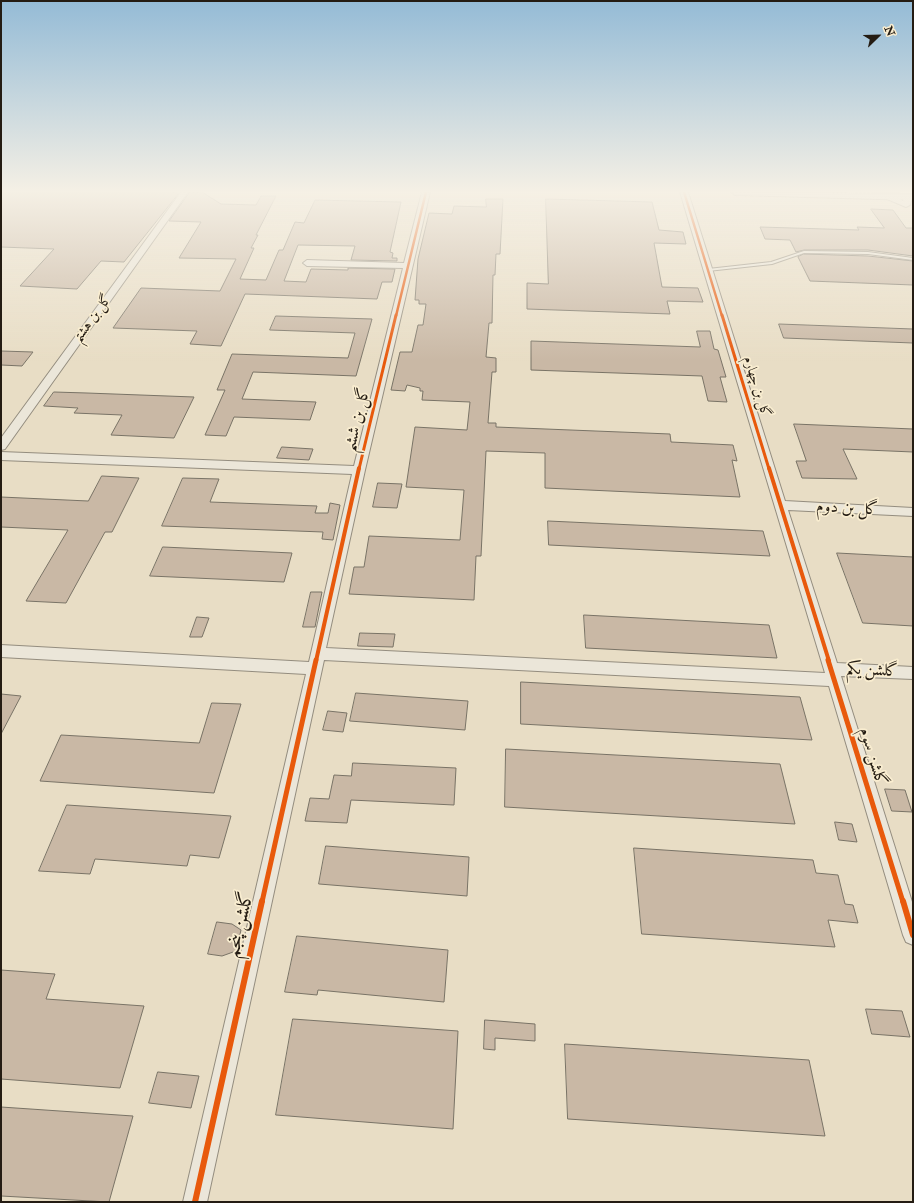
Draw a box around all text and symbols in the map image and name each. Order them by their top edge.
north arrow [858,16,898,56]
text: N [882,24,897,38]
street label: گل بن هشتم [70,292,116,346]
street label: گل بن چهارم [739,355,773,419]
street label: گل بن ششم [340,386,376,454]
street label: گل بن دوم [815,497,879,521]
street label: گلشن یکم [846,659,898,683]
street label: گلشن سوم [853,725,891,789]
street label: گلشن پنجم [222,889,260,961]

